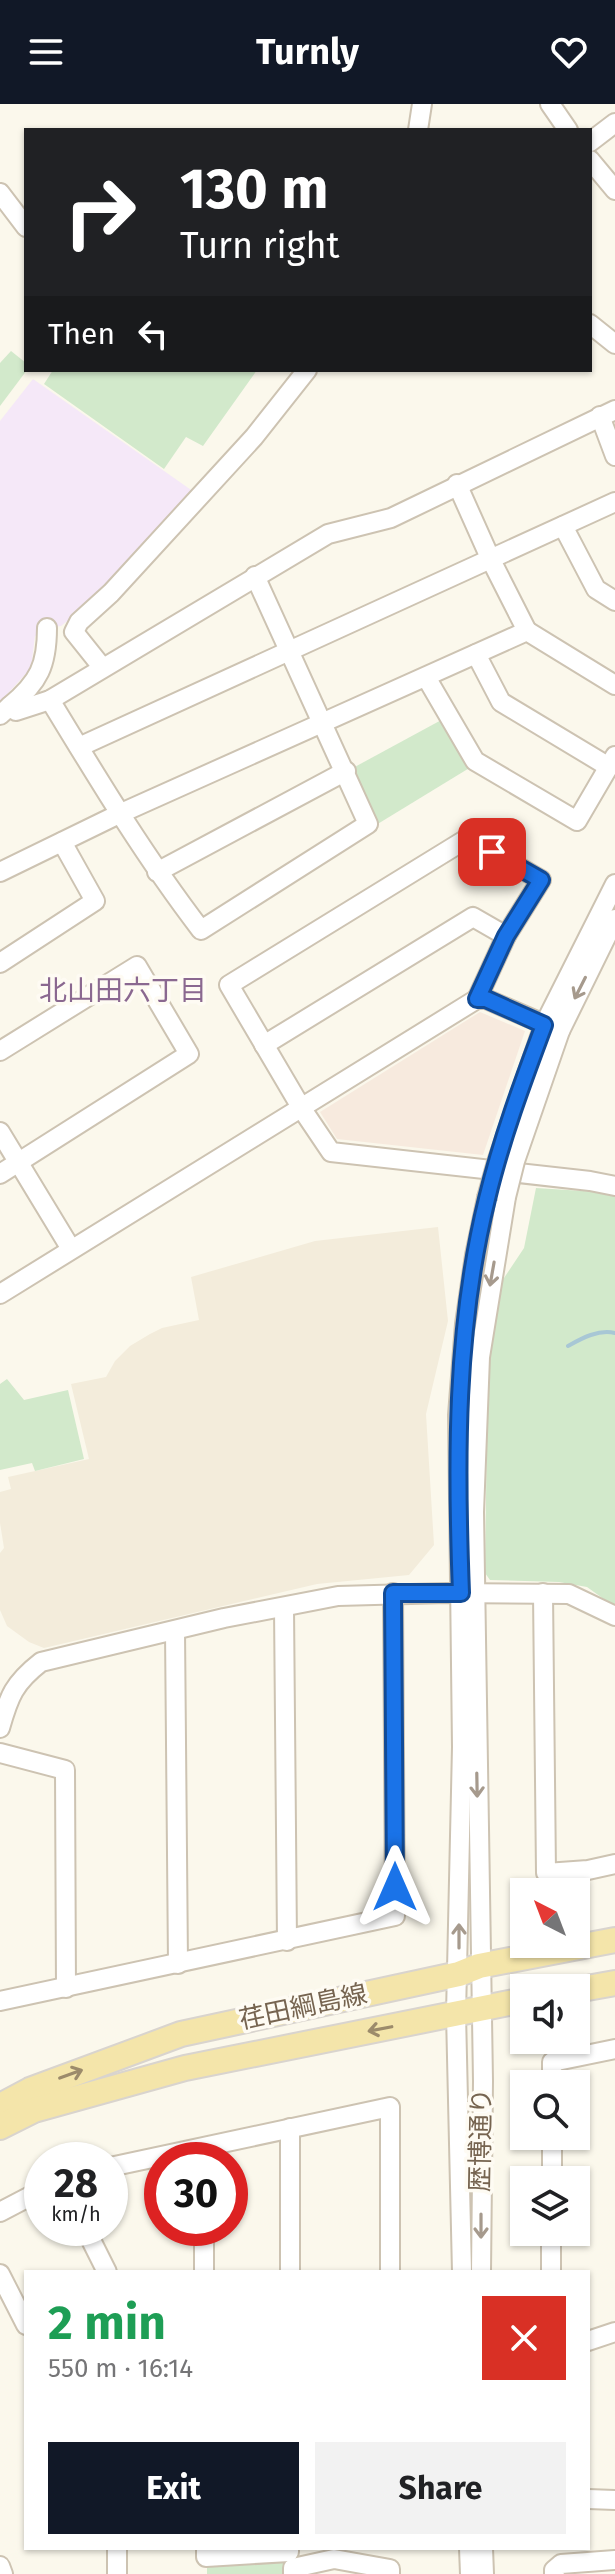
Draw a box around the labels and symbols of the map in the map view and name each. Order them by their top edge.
pin [458,818,526,886]
district label: 北山田六丁目 [39,974,207,1007]
one-way arrow [571,976,587,1000]
one-way arrow [483,1260,498,1286]
one-way arrow [469,1771,485,1798]
position arrow [353,1845,437,1929]
north arrow [510,1878,590,1958]
one-way arrow [451,1923,467,1950]
street label: 荏田綱島線 [236,1978,370,2036]
one-way arrow [367,2022,393,2037]
one-way arrow [58,2066,83,2080]
street label: 歴博通り [465,2088,497,2192]
speed limit sign: 30 [144,2142,248,2246]
one-way arrow [473,2212,488,2239]

